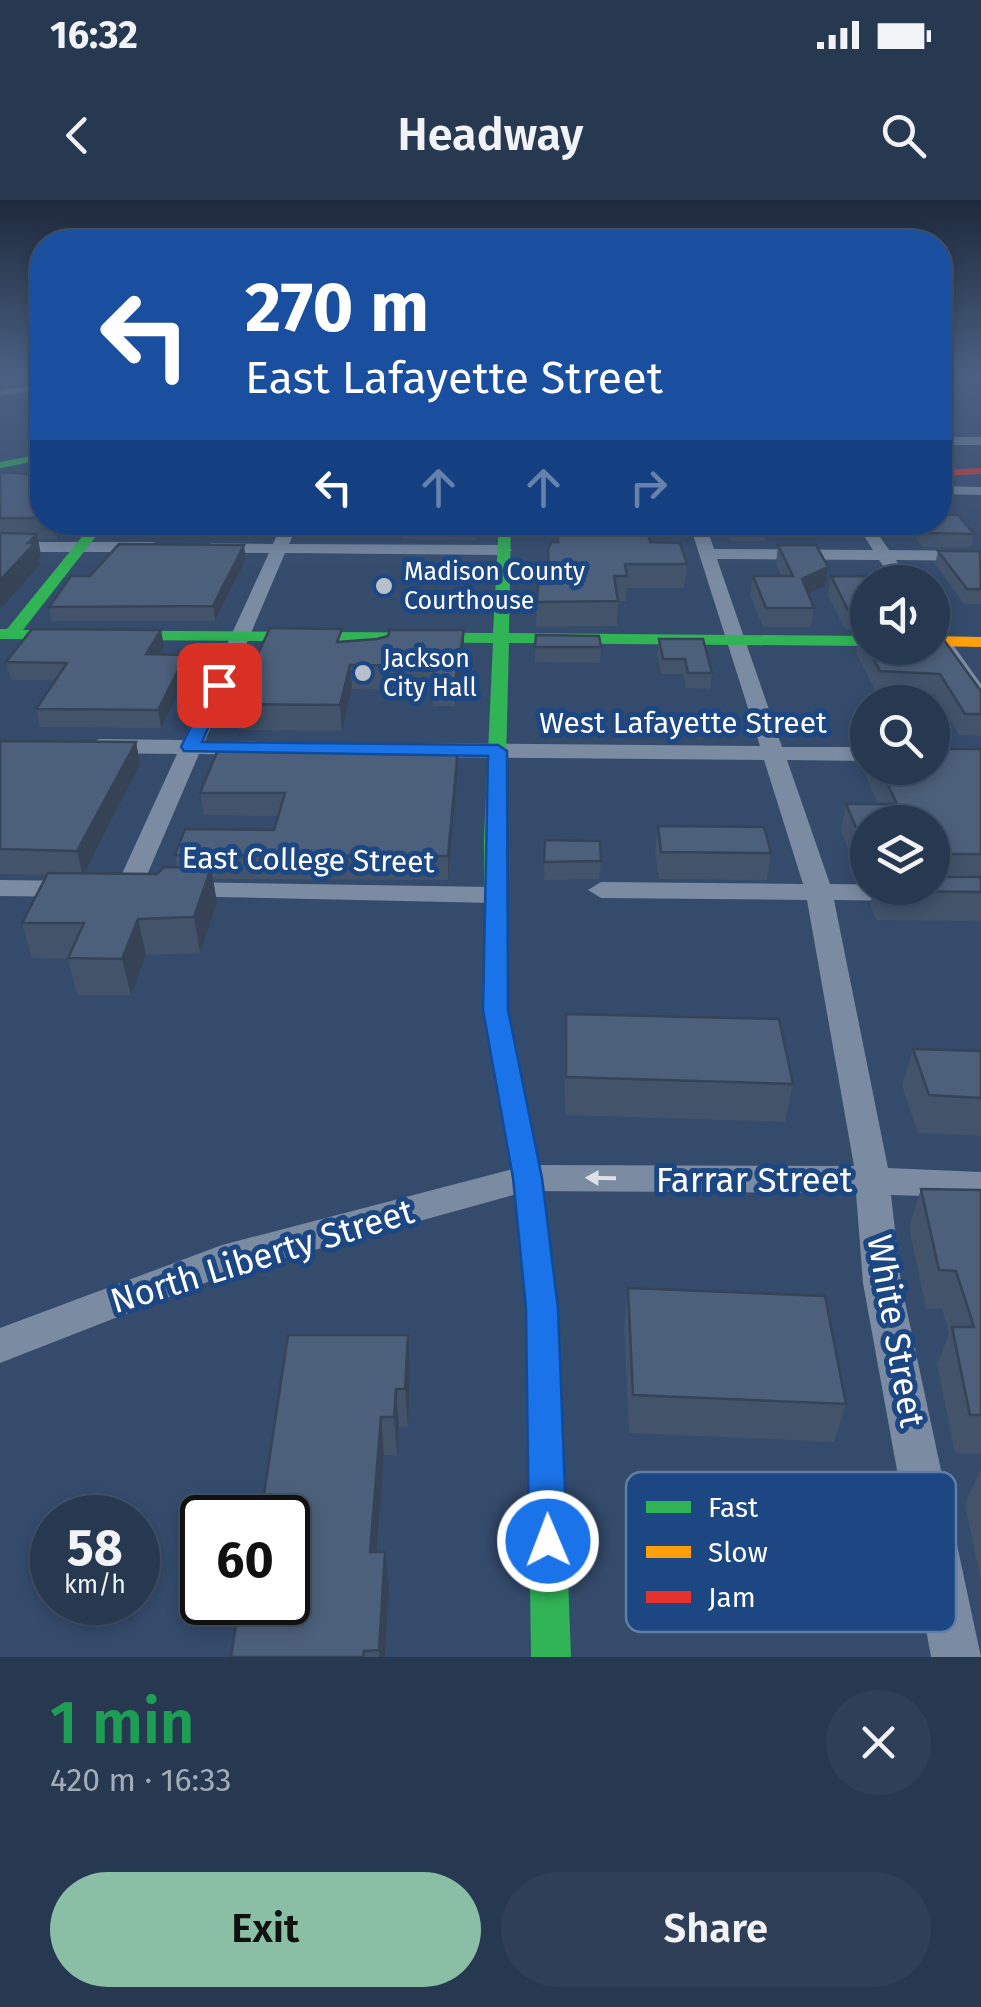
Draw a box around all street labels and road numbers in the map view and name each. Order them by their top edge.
street label: West Lafayette Street [539,705,827,741]
street label: East College Street [181,840,435,880]
street label: Farrar Street [656,1159,853,1201]
street label: North Liberty Street [105,1190,419,1322]
street label: White Street [858,1231,934,1431]

